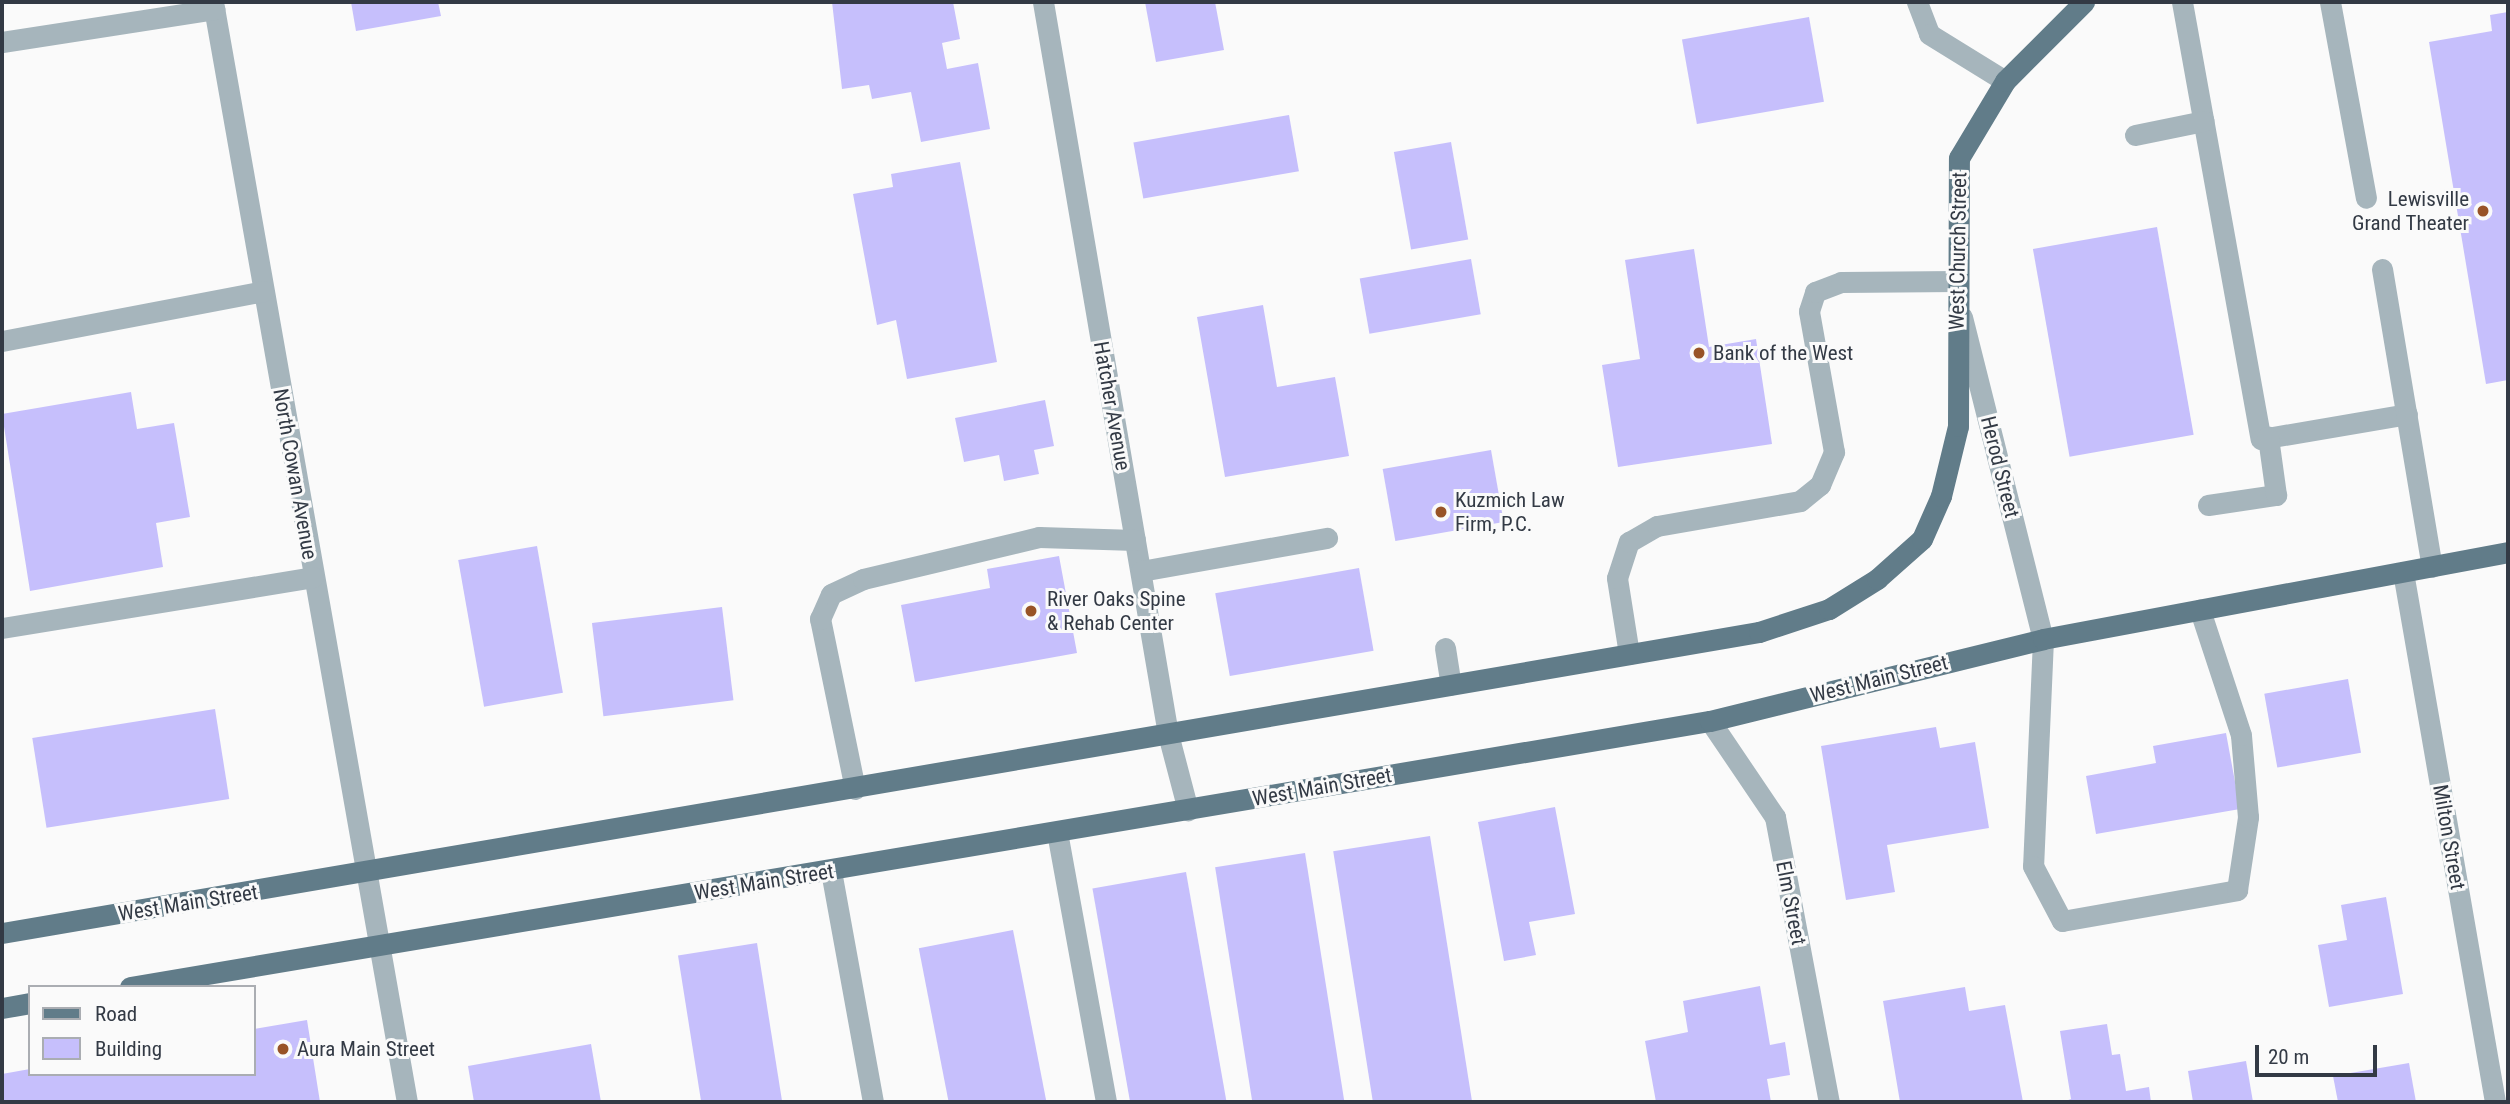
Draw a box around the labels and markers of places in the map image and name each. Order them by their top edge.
place label: Lewisville Grand Theater [2352,186,2469,236]
marker: Lewisville Grand Theater [2475,203,2491,219]
place label: Bank of the West [1713,340,1853,366]
marker: Bank of the West [1691,345,1707,361]
place label: Kuzmich Law Firm, P.C. [1455,487,1565,537]
marker: Kuzmich Law Firm, P.C. [1433,504,1449,520]
place label: River Oaks Spine & Rehab Center [1047,586,1185,636]
marker: River Oaks Spine & Rehab Center [1021,601,1041,621]
place label: Aura Main Street [297,1036,435,1062]
marker: Aura Main Street [275,1041,291,1057]

